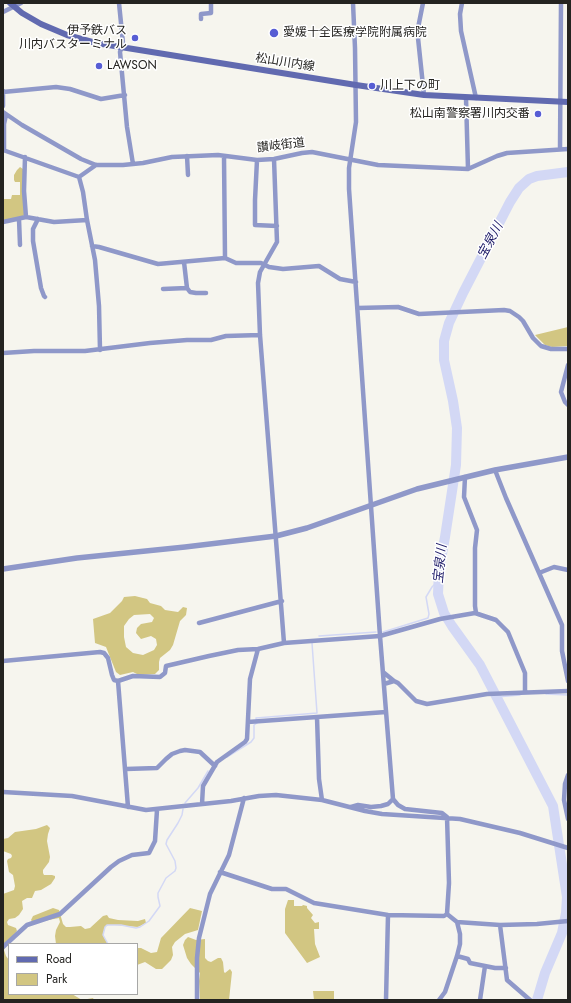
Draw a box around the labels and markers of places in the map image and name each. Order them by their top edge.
place label: 伊予鉄バス 川内バスターミナル [19,24,127,52]
place label: 愛媛十全医療学院附属病院 [283,26,427,40]
marker: 愛媛十全医療学院附属病院 [268,27,280,39]
marker: 伊予鉄バス 川内バスターミナル [130,33,140,43]
place label: LAWSON [107,59,157,73]
marker: LAWSON [94,61,104,71]
place label: 川上下の町 [380,79,440,93]
marker: 川上下の町 [367,81,377,91]
place label: 松山南警察署川内交番 [410,107,530,121]
marker: 松山南警察署川内交番 [533,109,543,119]

